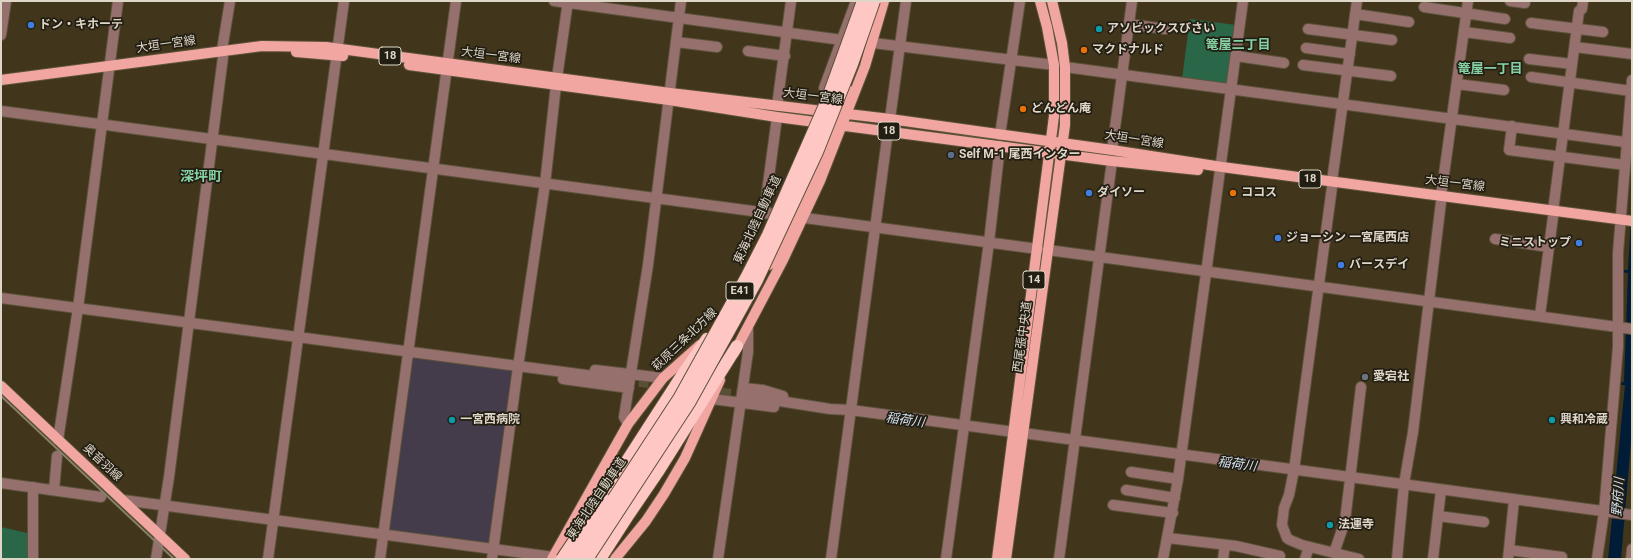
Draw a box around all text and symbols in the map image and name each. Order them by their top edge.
place label: ドン・キホーテ [39,18,123,32]
marker: ドン・キホーテ [26,20,36,30]
place label: アソビックスびさい [1107,22,1215,36]
marker: アソビックスびさい [1094,24,1104,34]
street label: 大垣一宮線 [135,34,197,56]
district label: 篭屋二丁目 [1206,38,1270,54]
place label: マクドナルド [1092,43,1164,57]
street label: 大垣一宮線 [460,45,522,67]
marker: マクドナルド [1079,45,1089,55]
road number: 18 [379,47,401,65]
district label: 篭屋一丁目 [1458,62,1522,78]
street label: 大垣一宮線 [782,86,844,108]
place label: どんどん庵 [1031,102,1091,116]
marker: どんどん庵 [1018,104,1028,114]
road number: 18 [878,122,900,140]
street label: 大垣一宮線 [1103,128,1165,152]
place label: Self M-1 尾西インター [959,148,1080,162]
marker: Self M-1 尾西インター [946,150,956,160]
district label: 深坪町 [180,169,222,185]
road number: 18 [1299,170,1321,188]
street label: 東海北陸自動車道 [731,173,785,267]
street label: 大垣一宮線 [1424,173,1486,195]
place label: ダイソー [1097,186,1145,200]
place label: ココス [1241,186,1277,200]
marker: ダイソー [1084,188,1094,198]
marker: ココス [1228,188,1238,198]
place label: ジョーシン 一宮尾西店 [1286,231,1409,245]
marker: ジョーシン 一宮尾西店 [1273,233,1283,243]
place label: ミニストップ [1499,236,1571,250]
marker: ミニストップ [1574,238,1584,248]
place label: バースデイ [1349,258,1409,272]
marker: バースデイ [1336,260,1346,270]
road number: 14 [1023,271,1045,289]
road number: E41 [726,282,754,300]
street label: 西尾張中央道 [1011,300,1035,374]
street label: 萩原三条北方線 [650,306,720,374]
place label: 愛宕社 [1373,370,1409,384]
marker: 愛宕社 [1360,372,1370,382]
water label: 稲荷川 [885,411,925,431]
place label: 一宮西病院 [460,413,520,427]
place label: 興和冷蔵 [1560,413,1608,427]
marker: 一宮西病院 [447,415,457,425]
marker: 興和冷蔵 [1547,415,1557,425]
street label: 奥音羽線 [80,441,124,485]
street label: 東海北陸自動車道 [564,455,630,543]
water label: 稲荷川 [1217,455,1257,475]
water label: 野府川 [1610,477,1628,517]
place label: 法運寺 [1338,518,1374,532]
marker: 法運寺 [1325,520,1335,530]

